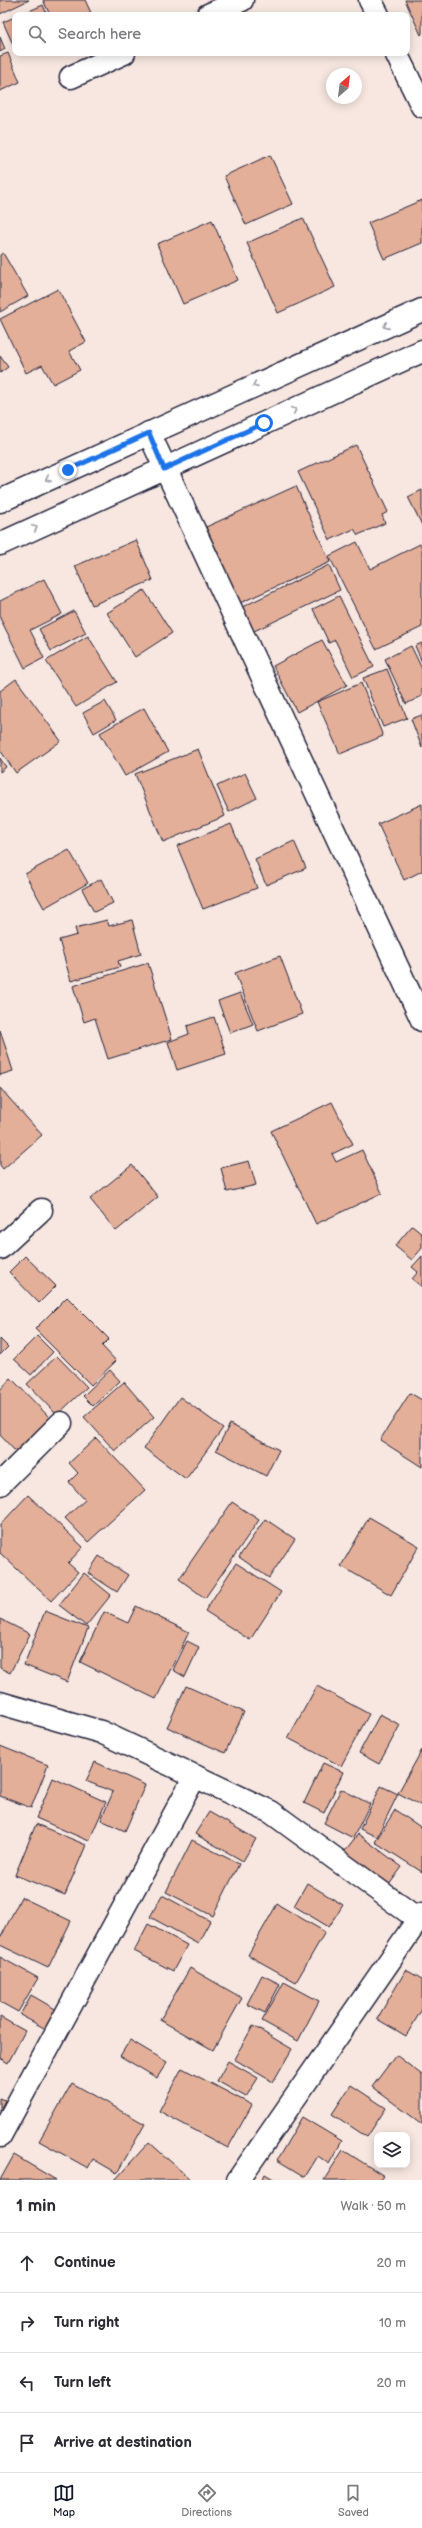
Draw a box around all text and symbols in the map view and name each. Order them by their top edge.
search box [12,12,410,56]
icon: search [26,23,48,45]
text: Search here [58,25,141,44]
north arrow [326,68,362,104]
one-way arrow [383,321,391,329]
one-way arrow [252,380,260,388]
one-way arrow [289,407,297,415]
route start [255,414,273,432]
route end [59,461,77,479]
one-way arrow [44,474,52,482]
one-way arrow [31,525,39,533]
map controls [374,2132,410,2168]
button: layers [374,2132,410,2168]
text: 1 min [16,2196,56,2216]
text: Walk · 50 m [340,2198,406,2214]
icon: ahead [16,2252,38,2274]
text: Continue [54,2253,116,2272]
text: 20 m [376,2255,406,2271]
icon: right [16,2312,38,2334]
text: Turn right [54,2313,119,2332]
text: 10 m [379,2315,406,2331]
icon: left [16,2372,38,2394]
text: Turn left [54,2373,111,2392]
text: 20 m [376,2375,406,2391]
icon: arrive [16,2432,38,2454]
text: Arrive at destination [54,2433,192,2452]
tab: Map [53,2482,75,2519]
tab: Directions [181,2482,232,2519]
tab: Saved [338,2482,369,2519]

